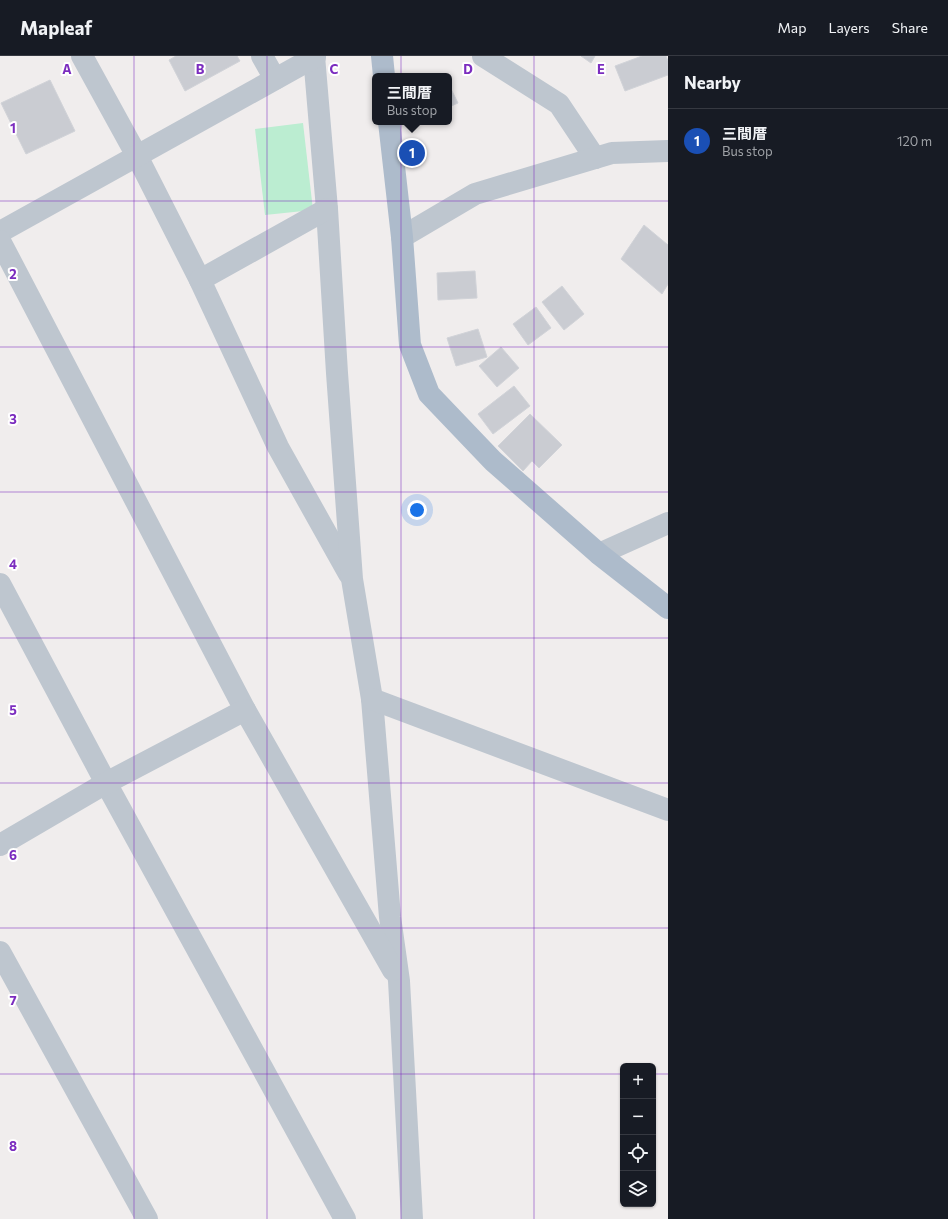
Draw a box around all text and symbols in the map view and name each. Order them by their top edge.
text: Mapleaf [20,16,92,39]
text: Map [778,19,806,36]
text: Layers [828,19,870,36]
text: Share [892,19,928,36]
text: A [62,61,72,77]
text: B [196,61,205,77]
text: C [330,61,339,77]
text: D [463,61,473,77]
text: E [597,61,605,77]
text: Nearby [684,72,741,93]
popup [372,73,452,125]
text: 三間厝 [387,83,432,101]
text: Bus stop [387,102,437,118]
text: 1 [10,120,16,136]
text: 三間厝 [722,124,767,142]
text: 1 [694,133,700,149]
text: 120 m [897,133,932,149]
pin: 1 [399,138,425,168]
text: Bus stop [722,143,773,159]
text: 2 [9,266,17,282]
text: 3 [9,411,17,427]
your location [407,500,427,520]
text: 4 [9,556,17,572]
text: 5 [9,702,17,718]
text: 6 [9,847,17,863]
text: 7 [9,992,17,1008]
map controls [620,1063,656,1207]
button: + [620,1063,656,1099]
button: − [620,1099,656,1135]
button: locate [620,1135,656,1171]
text: 8 [9,1138,17,1154]
button: layers [620,1171,656,1207]

